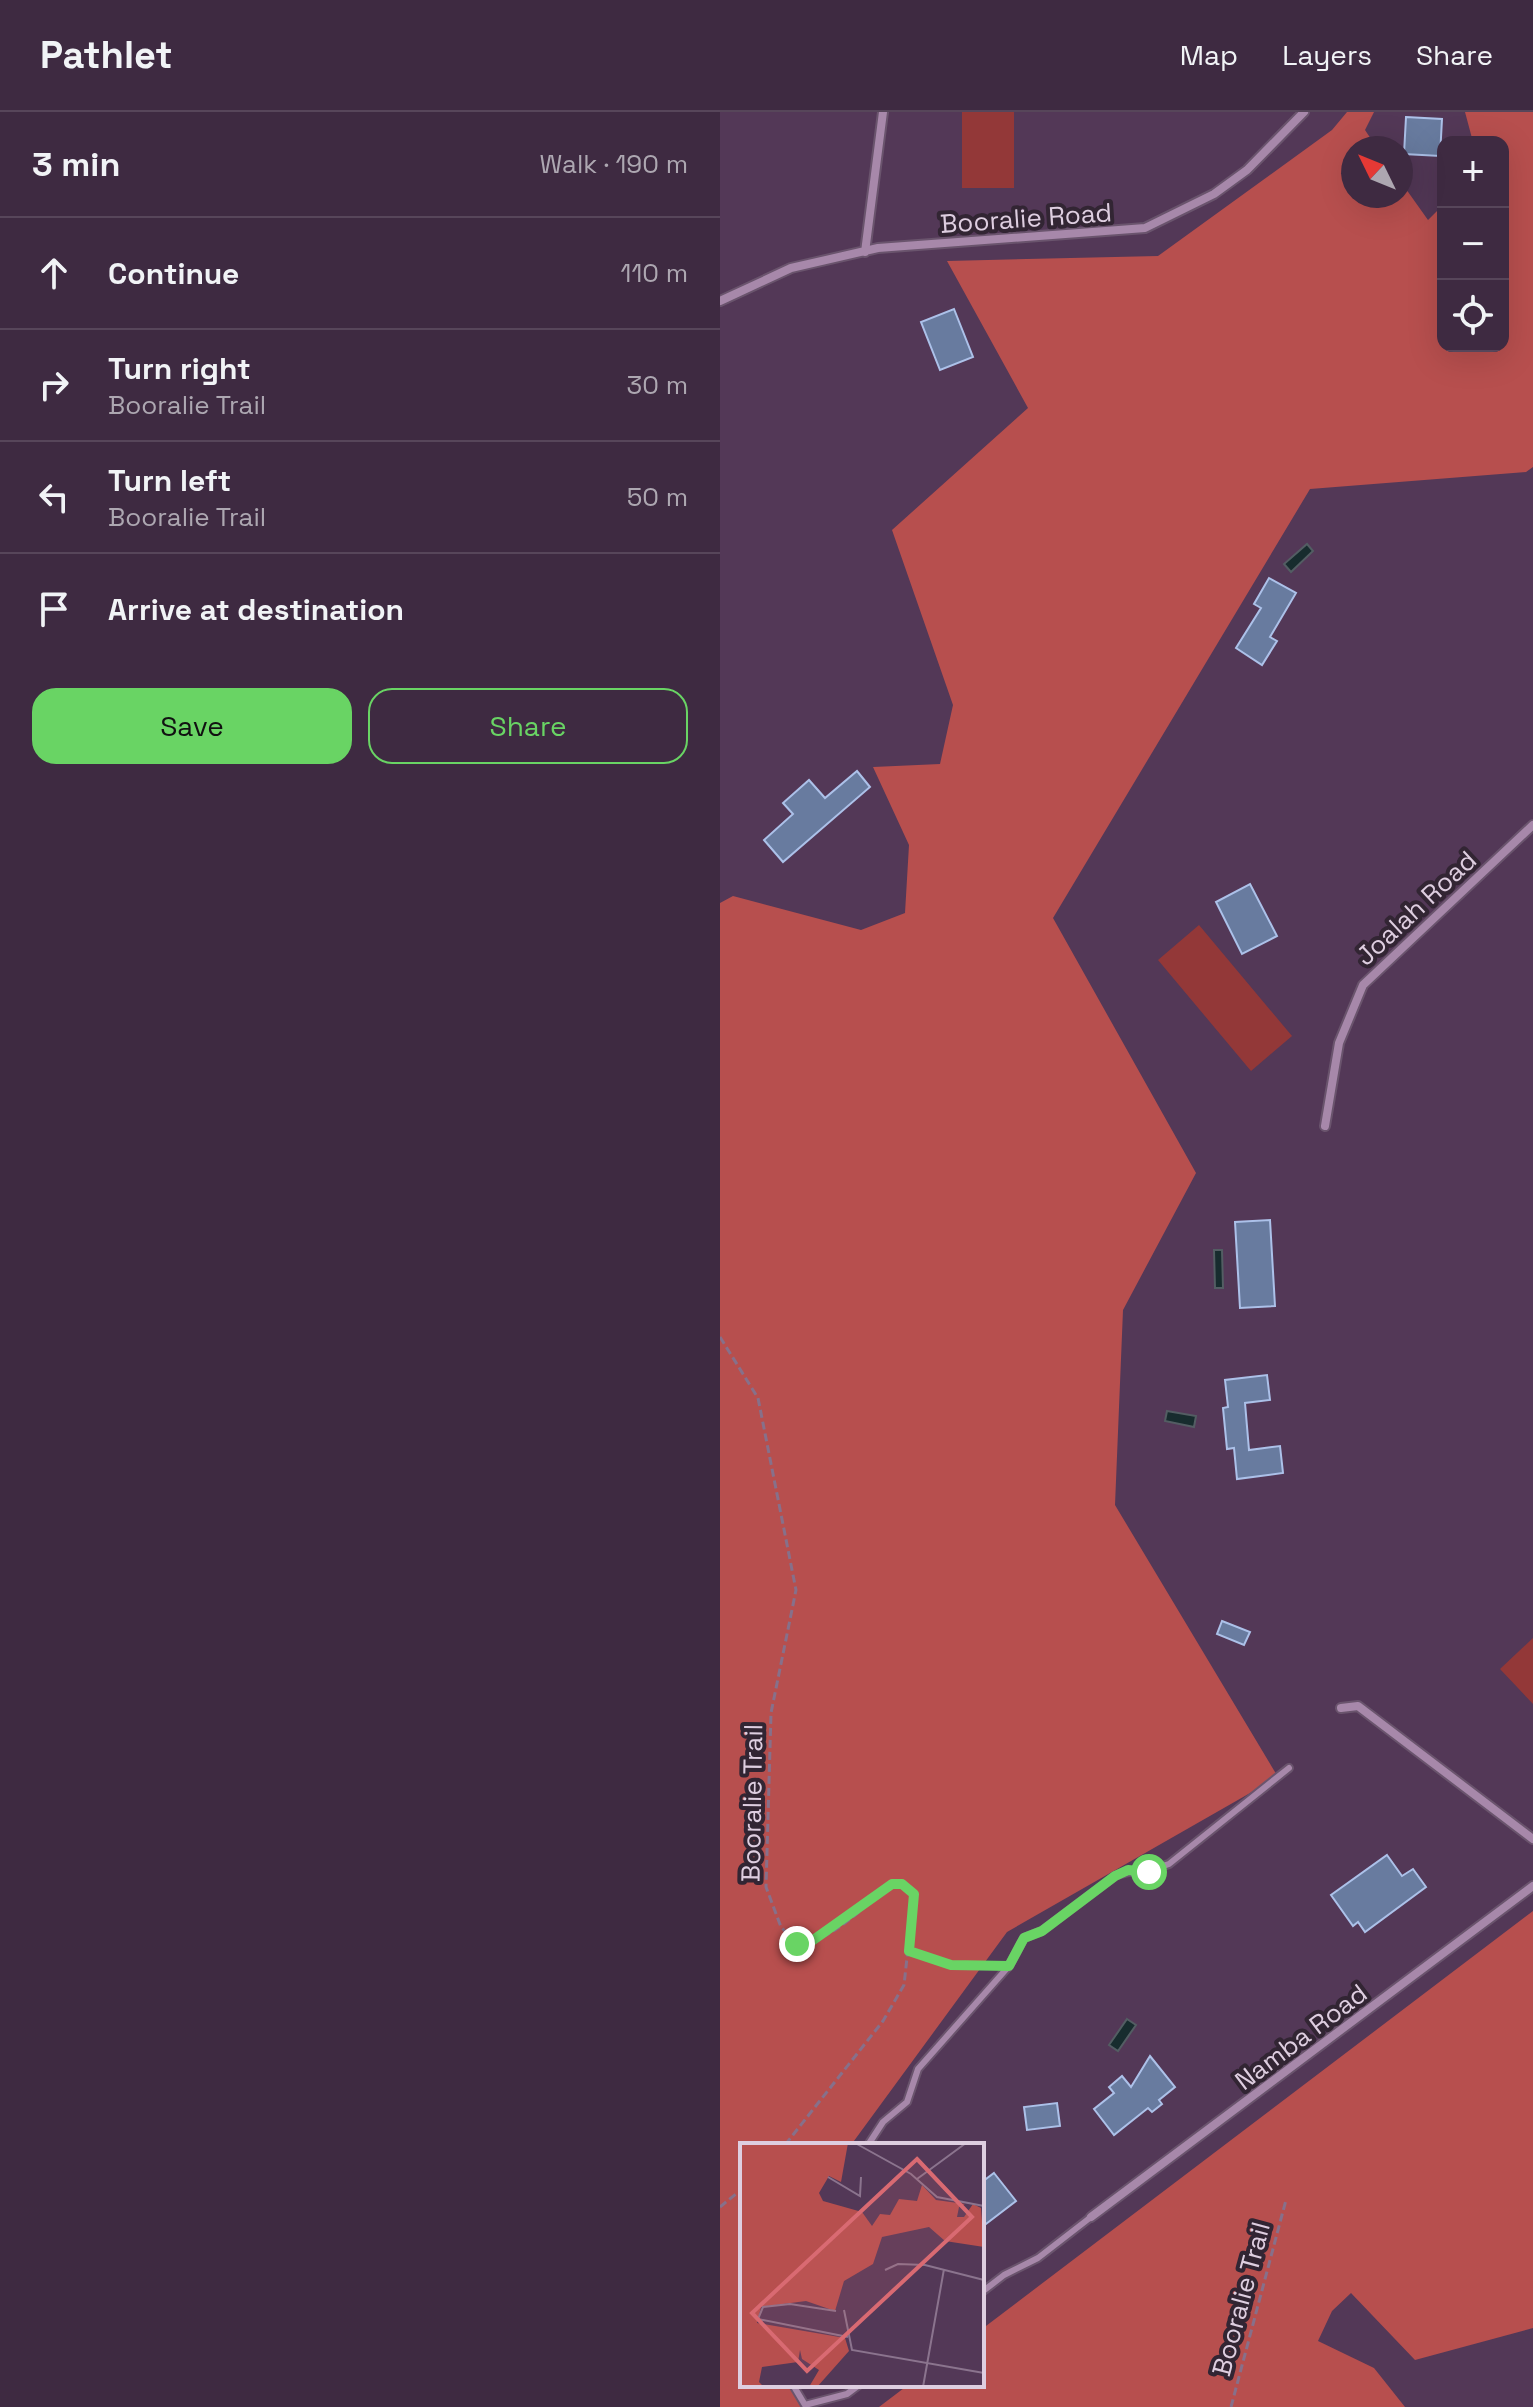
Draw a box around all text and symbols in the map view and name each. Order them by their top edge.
text: Pathlet [40,31,173,79]
text: Map [1180,37,1238,73]
text: Layers [1282,37,1372,73]
text: Share [1416,37,1493,73]
north arrow [1341,136,1413,208]
map controls [1437,136,1509,352]
button: + [1437,136,1509,208]
text: 3 min [32,143,120,186]
text: Walk · 190 m [539,147,688,181]
street label: Booralie Road [939,195,1113,241]
button: − [1437,208,1509,280]
icon: ahead [32,251,76,295]
text: Continue [108,254,239,293]
text: 110 m [621,256,688,290]
button: locate [1437,280,1509,352]
text: Turn right [108,349,251,388]
icon: right [32,363,76,407]
text: 30 m [627,368,688,402]
text: Booralie Trail [108,388,266,422]
text: Turn left [108,461,231,500]
icon: left [32,475,76,519]
text: 50 m [627,480,688,514]
text: Booralie Trail [108,500,266,534]
icon: arrive [32,587,76,631]
text: Arrive at destination [108,590,404,629]
button: Save [32,688,352,764]
button: Share [368,688,688,764]
street label: Joalah Road [1348,843,1484,973]
street label: Booralie Trail [734,1724,770,1882]
route start [1131,1854,1167,1890]
route end [779,1926,815,1962]
street label: Namba Road [1228,1976,1374,2098]
inset map [740,2143,984,2387]
street label: Booralie Trail [1204,2218,1278,2380]

